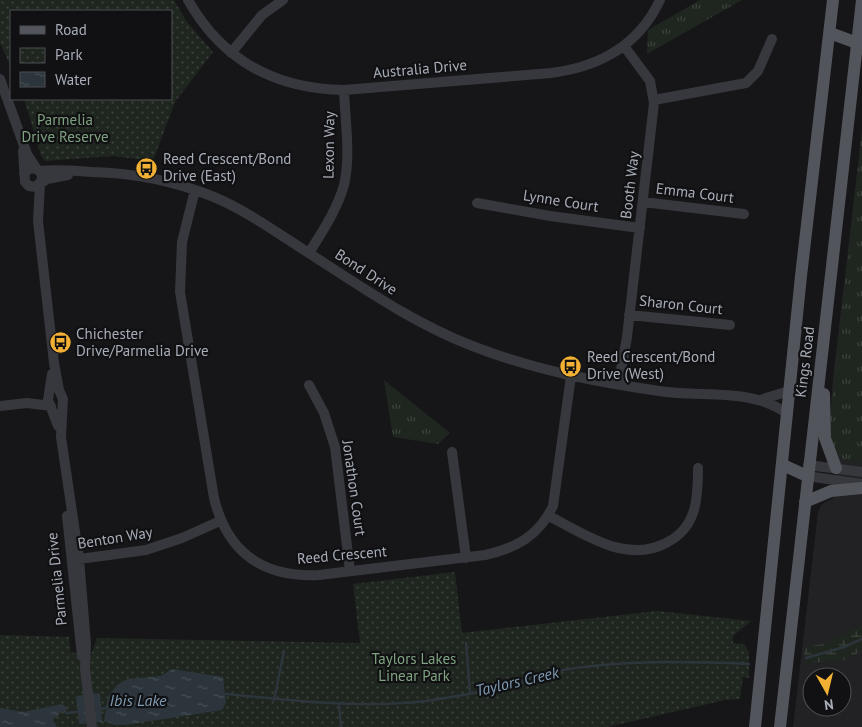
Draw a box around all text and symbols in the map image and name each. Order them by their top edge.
legend [10,10,172,100]
text: Road [55,20,87,39]
text: Park [55,45,83,64]
street label: Australia Drive [372,55,468,82]
text: Water [55,70,92,89]
park label: Parmelia Drive Reserve [21,110,109,146]
street label: Lexon Way [318,111,339,179]
place label: Reed Crescent/Bond Drive (East) [163,149,291,185]
street label: Booth Way [616,150,643,220]
bus stop icon: Reed Crescent/Bond Drive (East) [135,156,159,180]
street label: Emma Court [655,178,735,207]
street label: Lynne Court [522,185,600,216]
street label: Bond Drive [331,244,401,299]
street label: Sharon Court [638,291,724,318]
place label: Chichester Drive/Parmelia Drive [76,324,209,360]
street label: Kings Road [791,325,818,399]
bus stop icon: Chichester Drive/Parmelia Drive [48,331,72,355]
place label: Reed Crescent/Bond Drive (West) [587,347,715,383]
bus stop icon: Reed Crescent/Bond Drive (West) [559,354,583,378]
street label: Jonathon Court [338,438,371,537]
street label: Benton Way [76,522,154,553]
street label: Parmelia Drive [42,531,71,627]
street label: Reed Crescent [296,541,388,568]
park label: Taylors Lakes Linear Park [372,649,456,685]
water label: Taylors Creek [473,661,562,700]
north arrow [802,667,852,717]
water label: Ibis Lake [110,690,167,710]
text: N [823,695,835,714]

